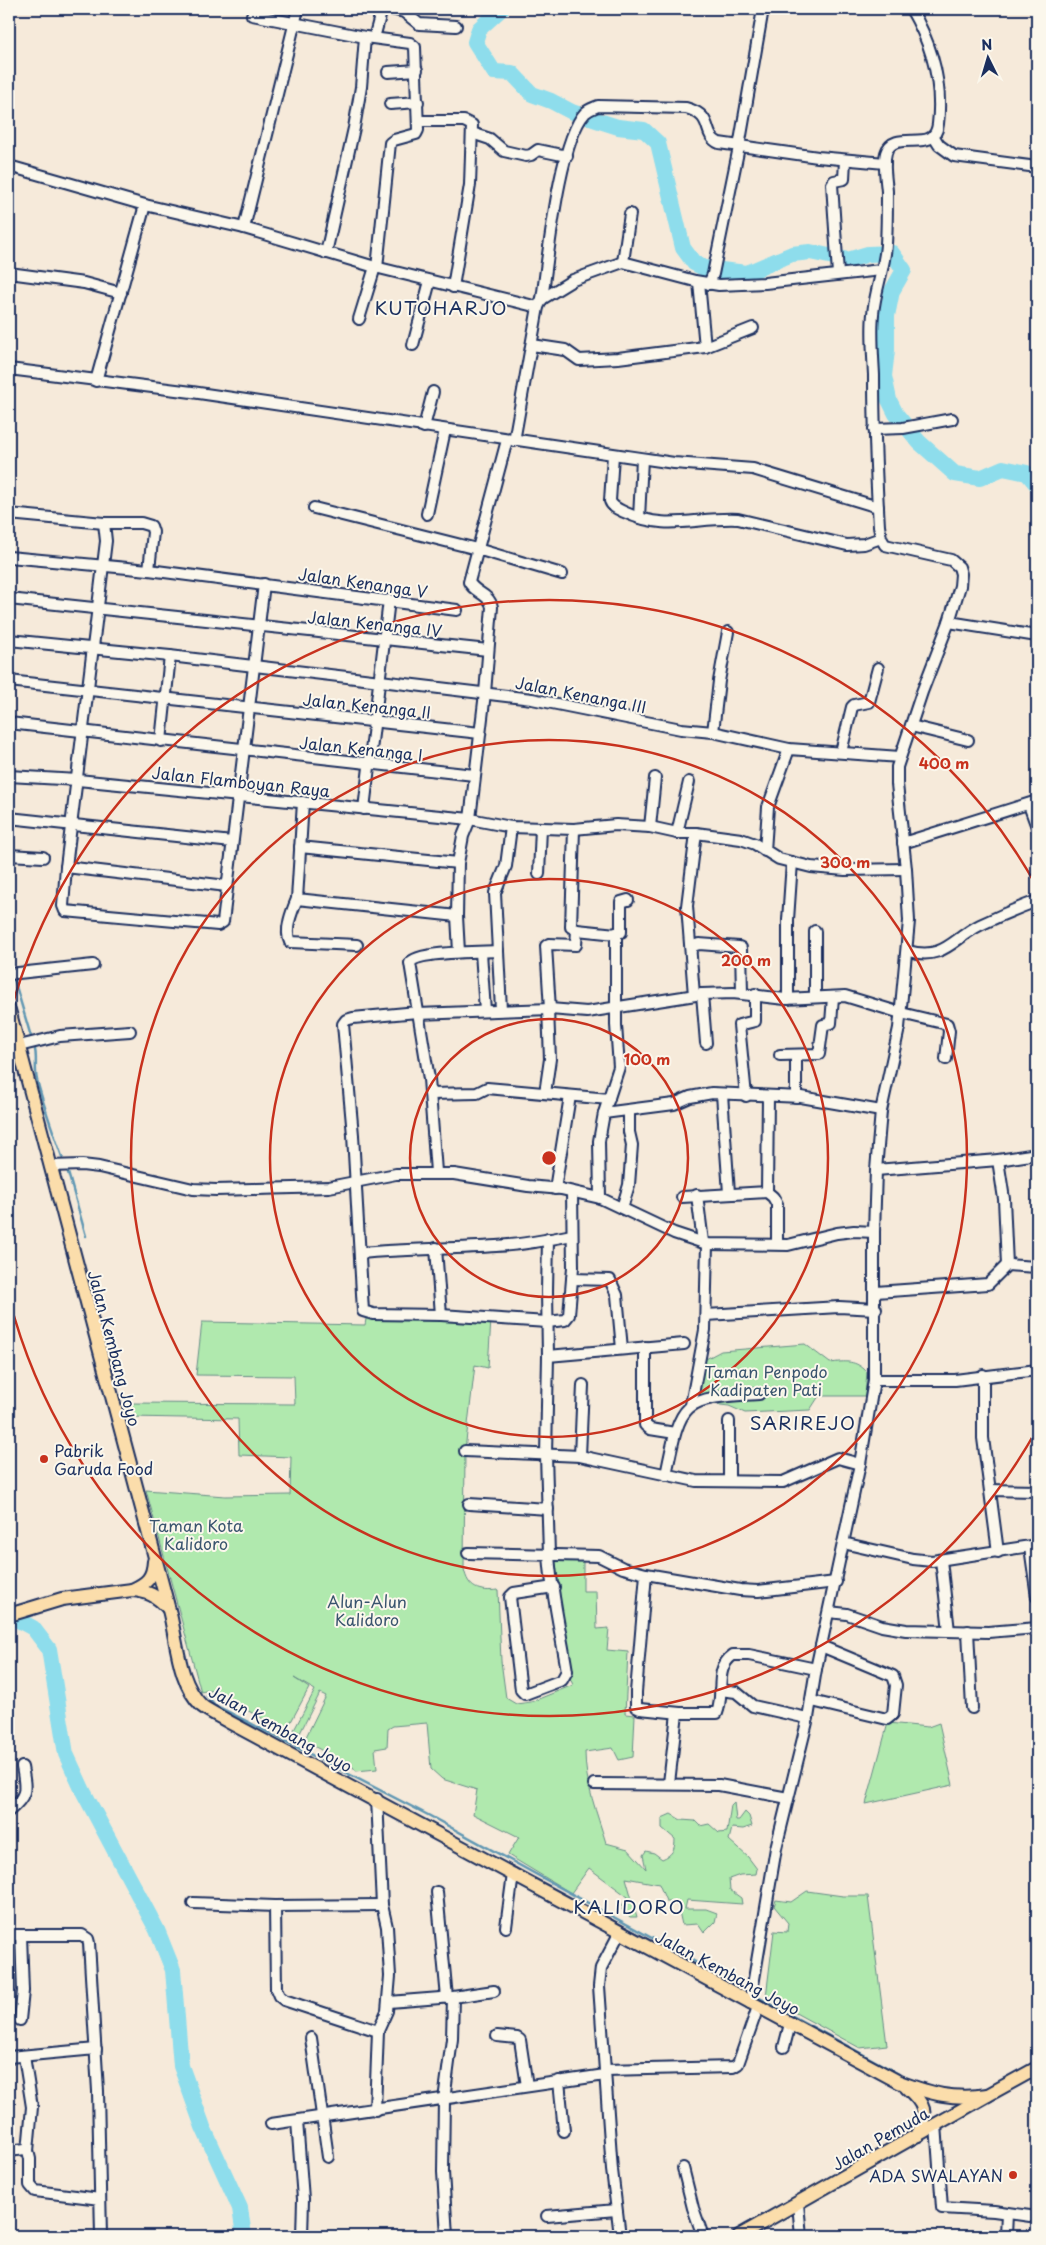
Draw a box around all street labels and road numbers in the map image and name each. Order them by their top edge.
street label: Jalan Kenanga V [297,561,429,603]
street label: Jalan Kenanga IV [307,604,443,642]
street label: Jalan Kenanga III [513,670,649,718]
street label: Jalan Kenanga II [302,686,432,724]
street label: Jalan Kenanga I [298,730,424,766]
street label: Jalan Flamboyan Raya [151,760,331,802]
street label: Jalan Kembang Joyo [83,1267,147,1429]
street label: Jalan Kembang Joyo [205,1679,357,1777]
street label: Jalan Kembang Joyo [651,1924,805,2020]
street label: Jalan Pemuda [827,2100,933,2176]

